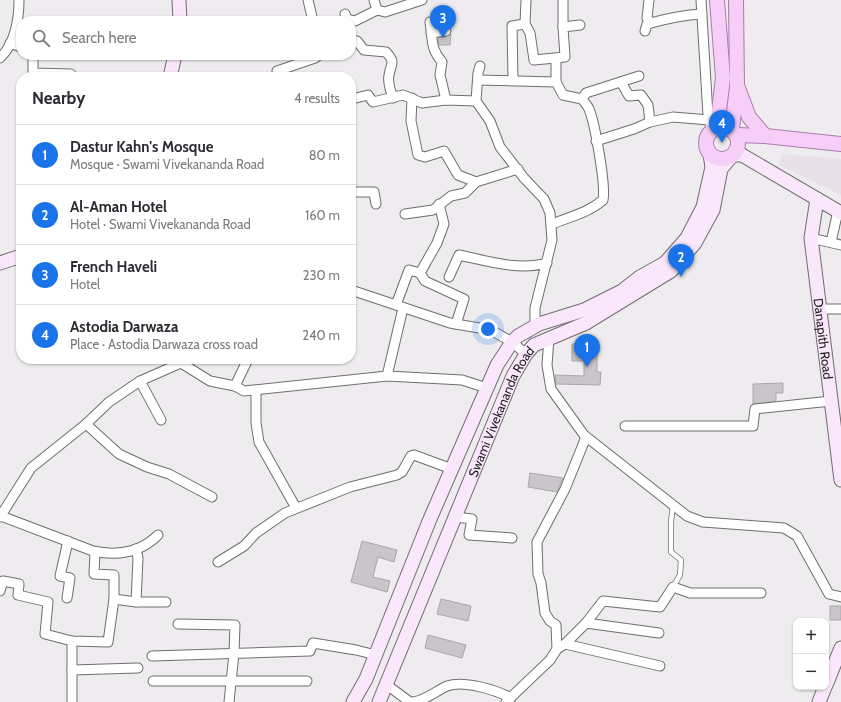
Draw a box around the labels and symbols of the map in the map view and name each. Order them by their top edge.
pin: 3 [430,5,456,38]
pin: 4 [709,110,735,143]
pin: 2 [668,244,694,277]
street label: Danapith Road [811,297,836,380]
your location [478,319,498,339]
pin: 1 [574,334,600,367]
street label: Swami Vivekananda Road [464,343,537,479]

